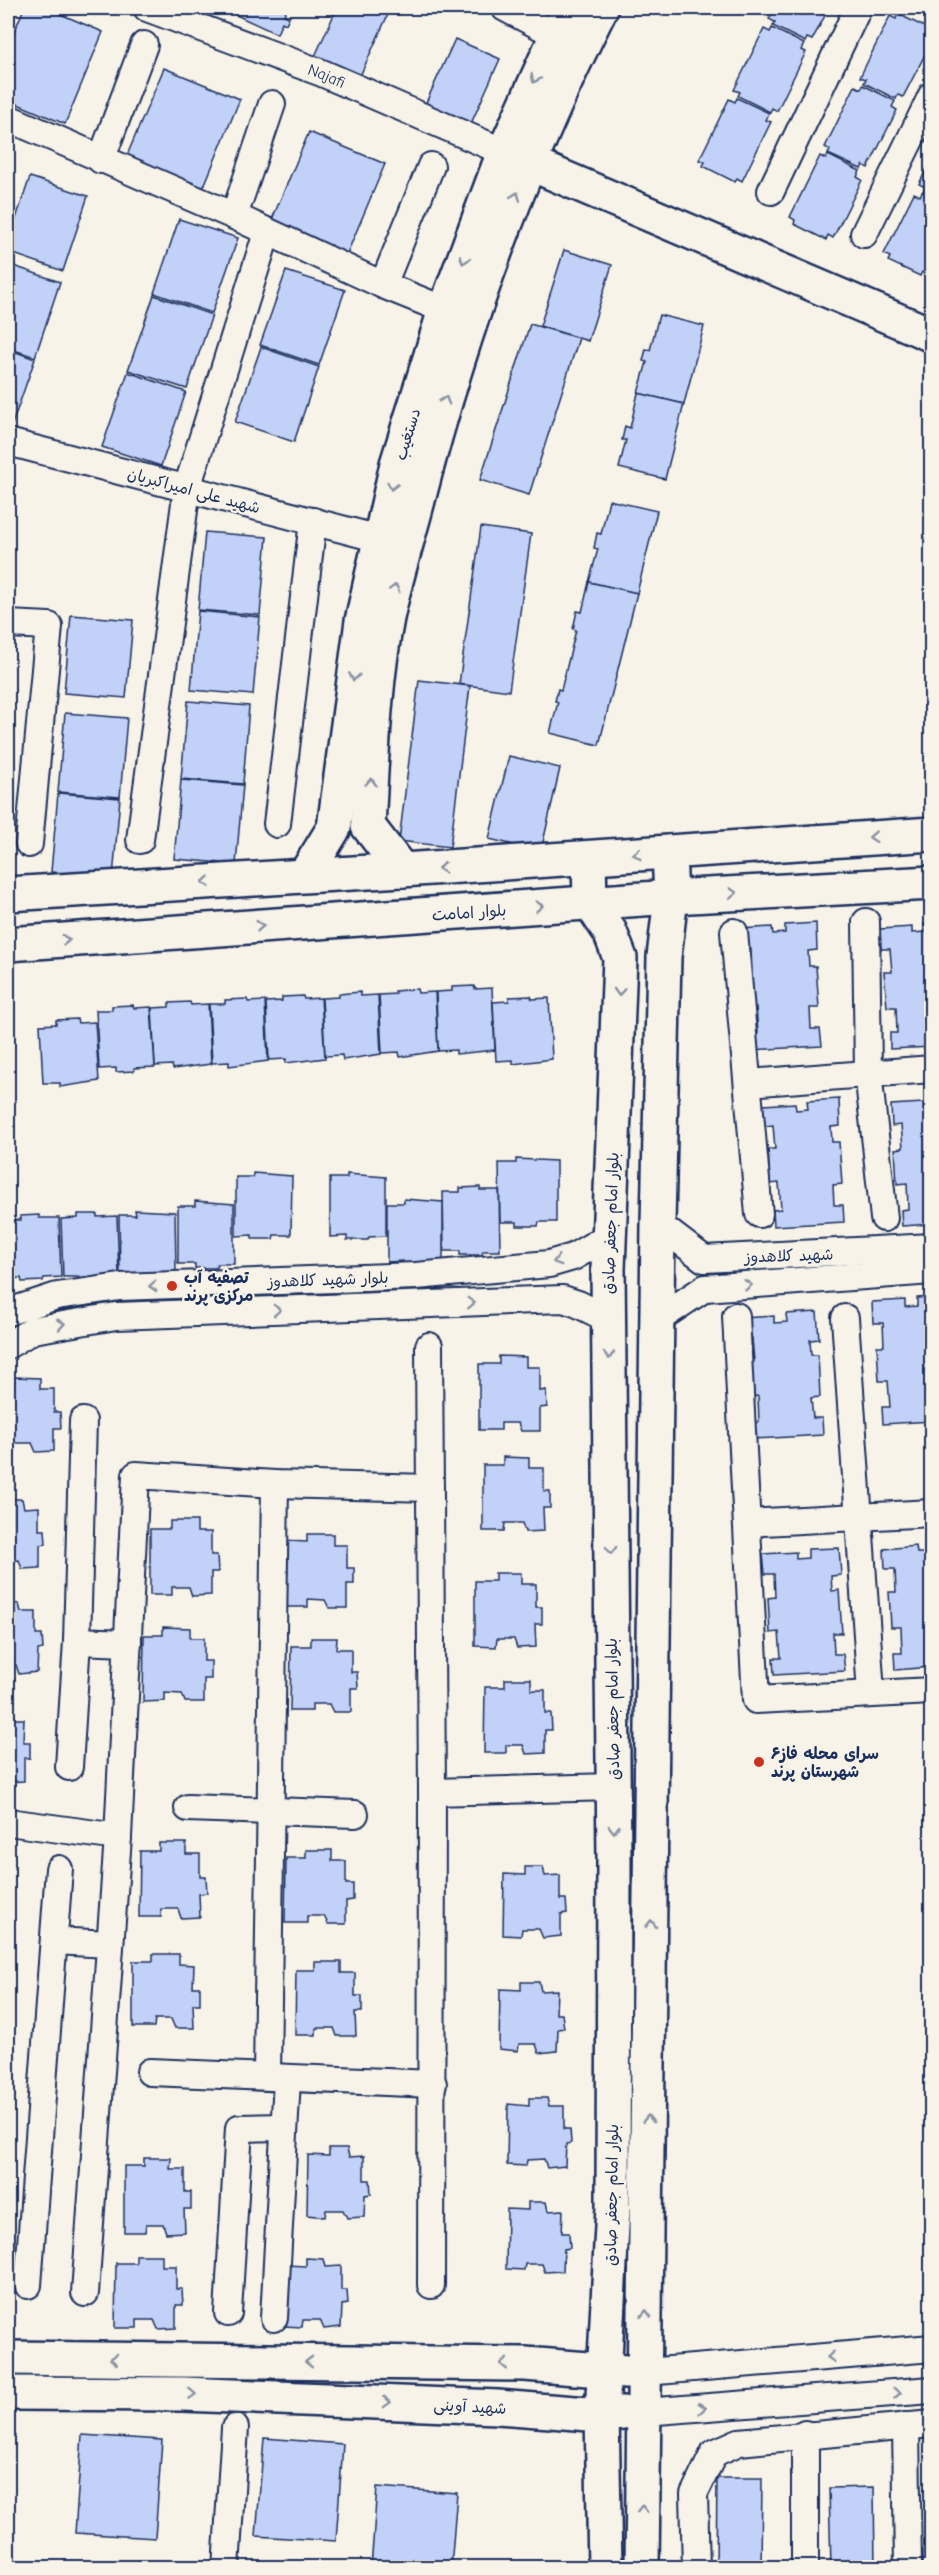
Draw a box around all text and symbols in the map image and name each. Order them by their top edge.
street label: Najafi [305,61,348,92]
one-way arrow [530,73,542,84]
one-way arrow [509,191,521,202]
one-way arrow [458,255,471,265]
one-way arrow [438,395,450,406]
street label: دستغیب [392,406,424,462]
street label: شهید علی امیراکبریان [125,465,262,518]
one-way arrow [386,481,399,491]
one-way arrow [387,584,400,594]
one-way arrow [348,673,361,682]
one-way arrow [364,777,377,786]
one-way arrow [869,830,878,843]
one-way arrow [632,848,641,861]
one-way arrow [438,861,447,874]
one-way arrow [201,875,210,888]
one-way arrow [729,887,738,900]
one-way arrow [534,900,543,913]
street label: بلوار امامت [431,901,507,926]
one-way arrow [256,920,265,933]
one-way arrow [61,934,70,947]
one-way arrow [612,988,625,997]
street label: بلوار امام جعفر صادق [600,1152,625,1294]
street label: شهید کلاهدوز [742,1245,834,1267]
one-way arrow [552,1254,562,1267]
place label: تصفیه آب مرکزی پرند [184,1269,253,1306]
street label: بلوار شهید کلاهدوز [265,1269,389,1292]
one-way arrow [149,1279,158,1292]
marker: تصفیه آب مرکزی پرند [165,1279,179,1293]
one-way arrow [743,1279,752,1292]
one-way arrow [467,1296,476,1309]
one-way arrow [272,1303,281,1316]
one-way arrow [57,1319,66,1331]
one-way arrow [602,1351,615,1360]
one-way arrow [605,1546,617,1555]
street label: بلوار امام جعفر صادق [603,1638,626,1780]
place label: سرای محله فاز۶ شهرستان پرند [771,1745,879,1782]
marker: سرای محله فاز۶ شهرستان پرند [752,1755,766,1769]
one-way arrow [608,1825,620,1834]
one-way arrow [644,1920,657,1929]
one-way arrow [642,2115,655,2124]
street label: بلوار امام جعفر صادق [602,2124,625,2266]
one-way arrow [640,2310,652,2319]
one-way arrow [827,2350,836,2363]
one-way arrow [109,2353,118,2365]
one-way arrow [304,2355,313,2368]
one-way arrow [499,2358,508,2370]
one-way arrow [892,2386,901,2399]
one-way arrow [187,2388,196,2401]
one-way arrow [382,2396,391,2409]
street label: شهید آوینی [433,2396,507,2419]
one-way arrow [698,2402,707,2415]
one-way arrow [636,2505,648,2514]

